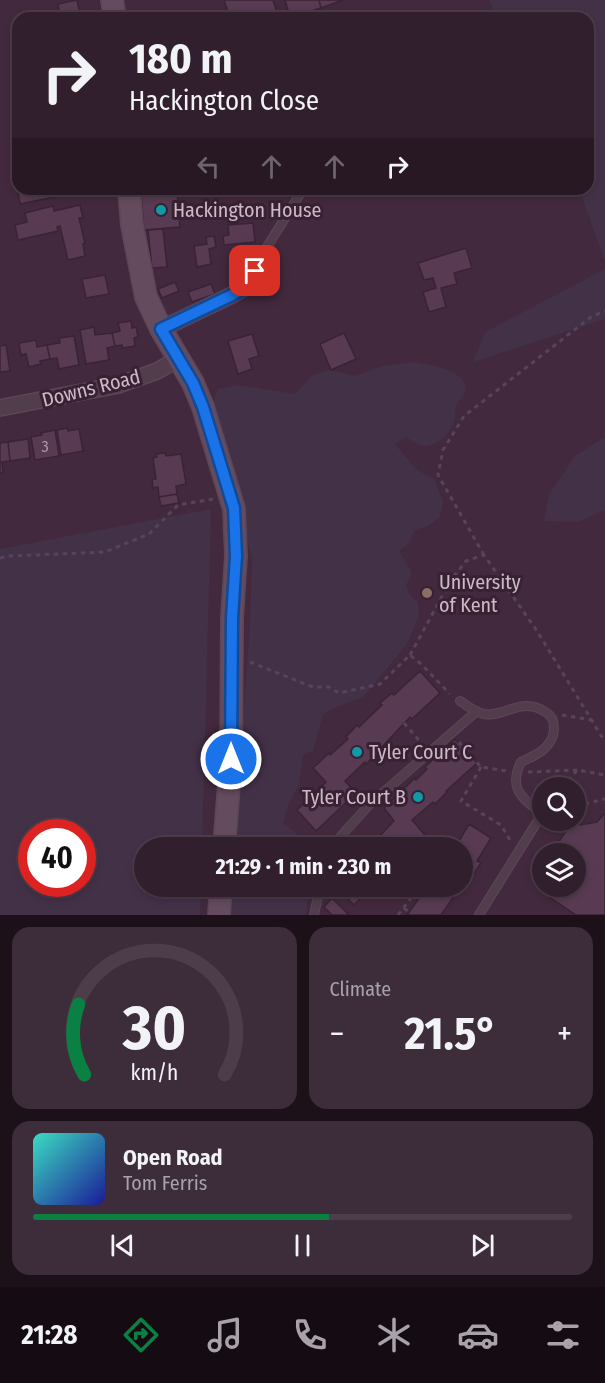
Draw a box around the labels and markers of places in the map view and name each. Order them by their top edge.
place label: Hackington House [173,198,321,222]
marker: Hackington House [154,203,168,217]
pin [229,245,280,296]
place label: University of Kent [439,570,521,617]
marker: University of Kent [420,586,434,600]
place label: Tyler Court C [369,740,472,764]
marker: Tyler Court C [350,745,364,759]
place label: Tyler Court B [302,785,406,809]
marker: Tyler Court B [411,790,425,804]

